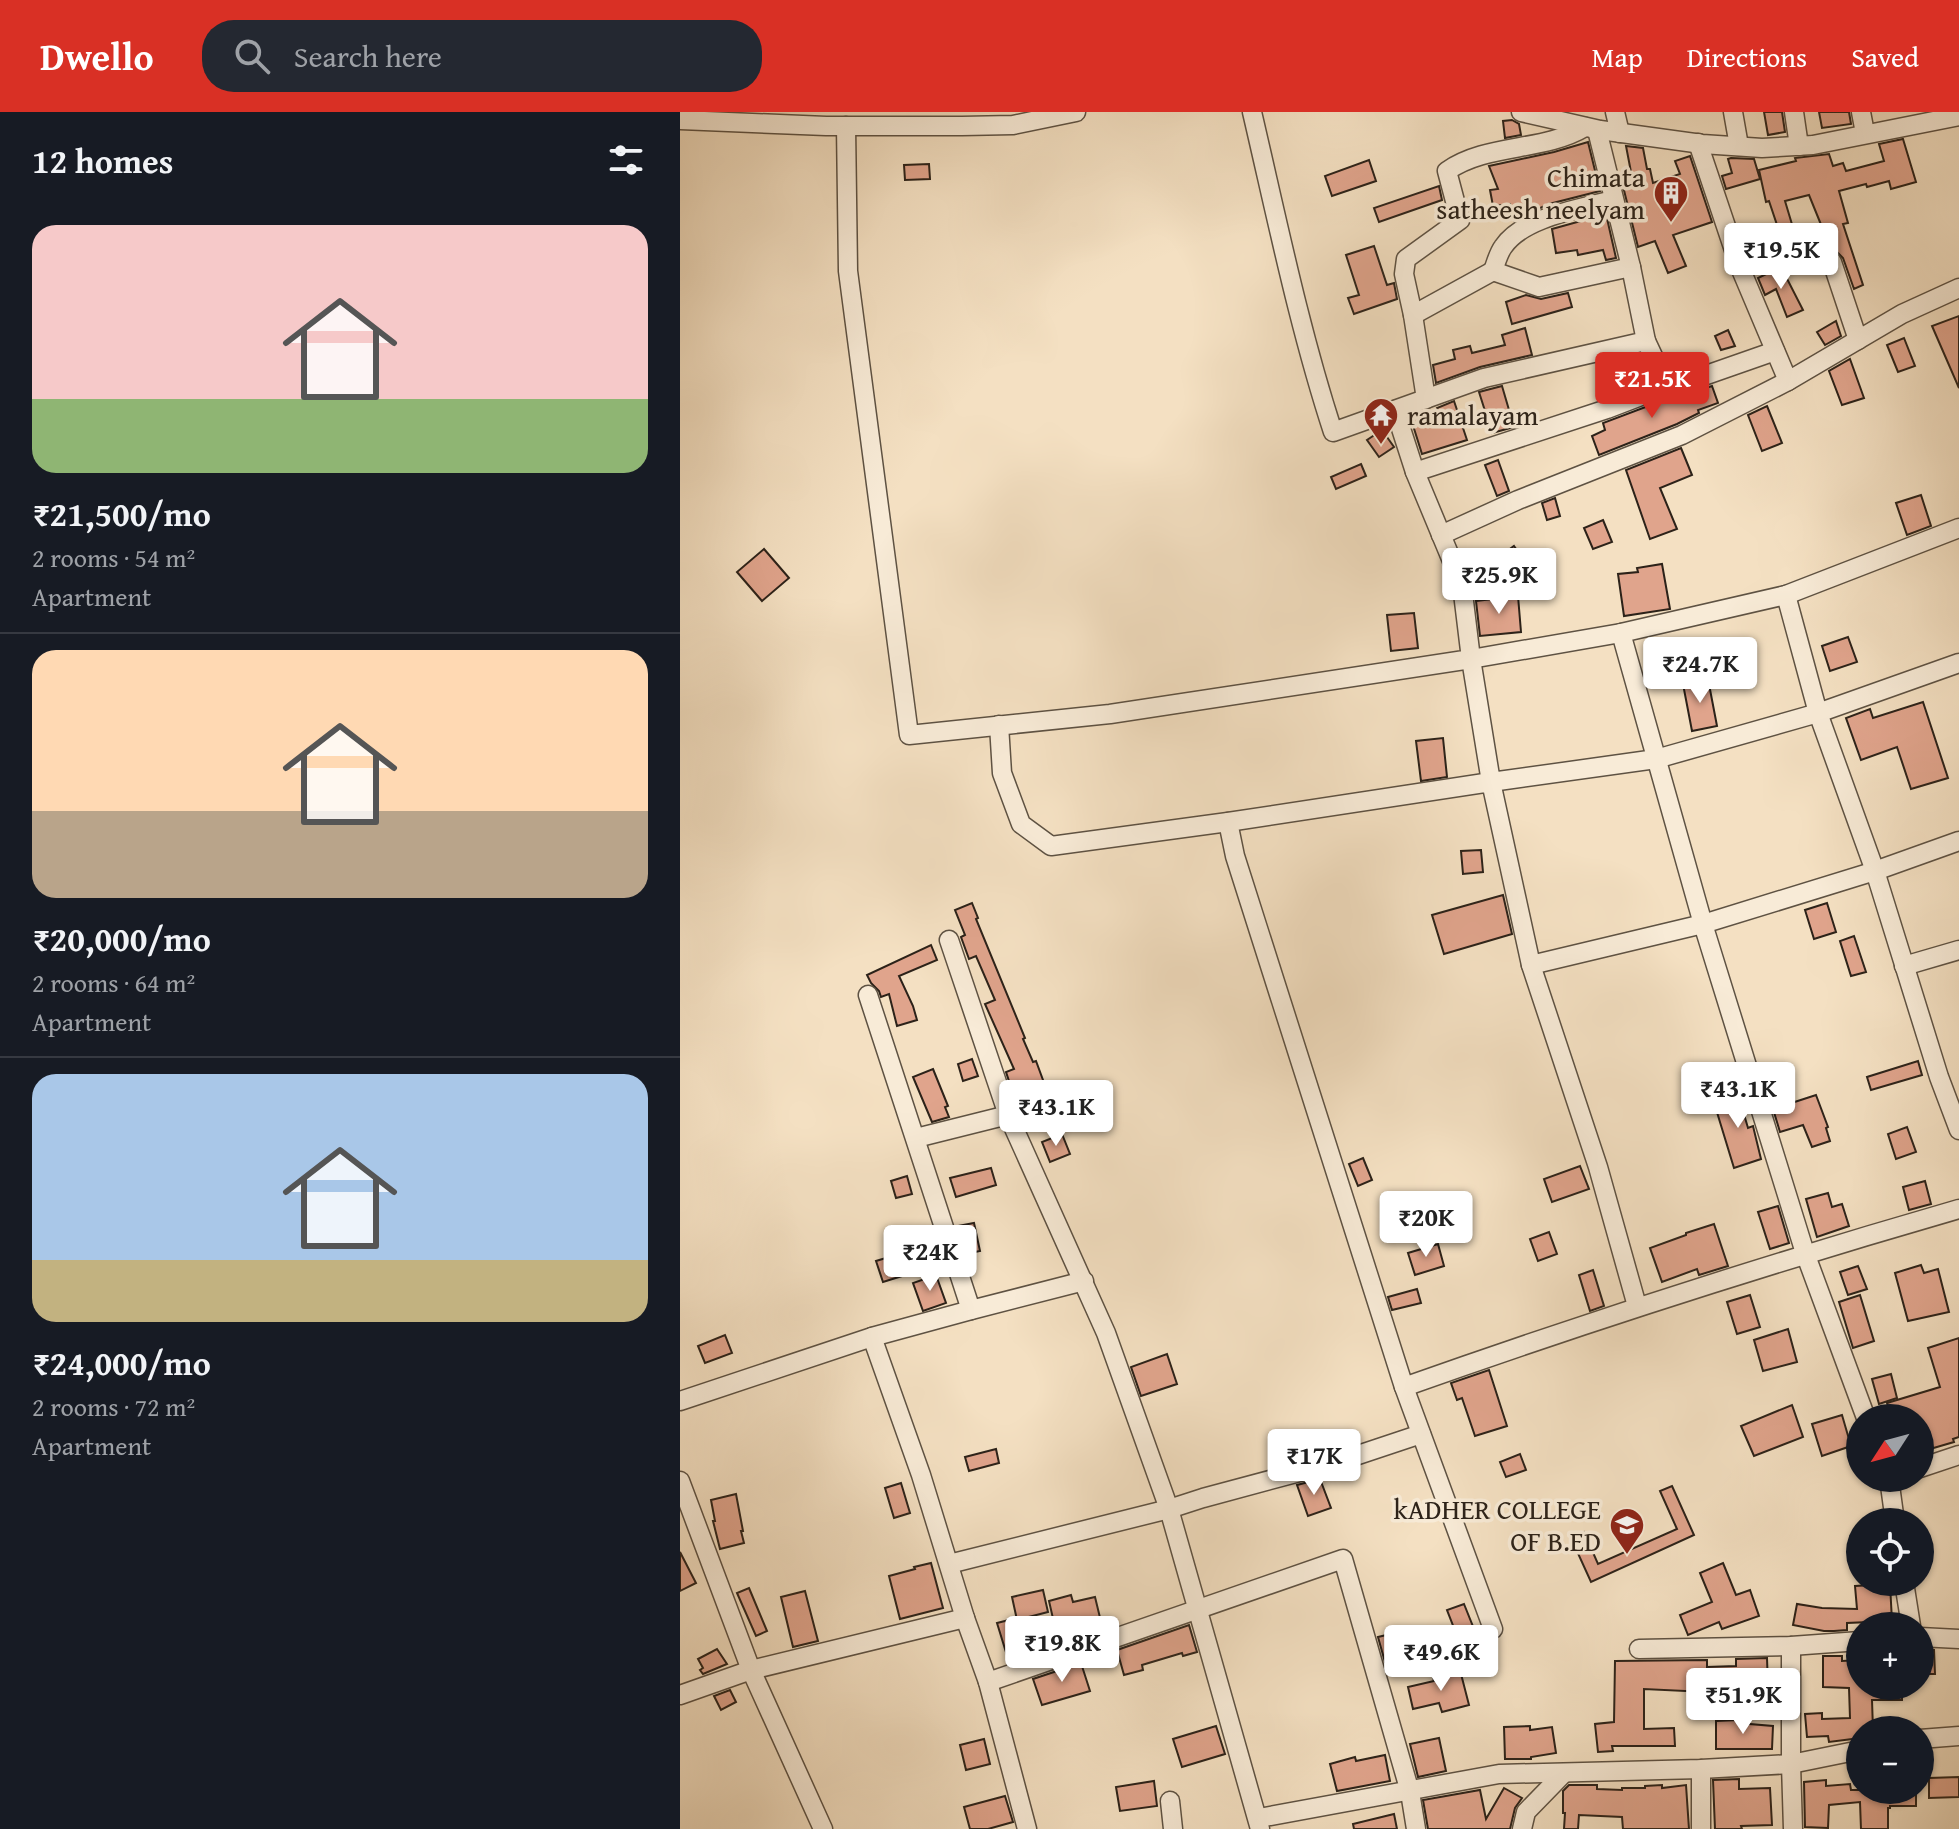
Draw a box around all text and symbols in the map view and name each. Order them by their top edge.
search box [202,20,762,92]
text: Dwello [40,28,154,84]
icon: search [230,34,274,78]
text: Search here [294,34,442,78]
text: Map [1591,36,1643,77]
text: Directions [1687,36,1807,77]
text: Saved [1851,36,1919,77]
text: 12 homes [32,136,173,185]
icon: filters [604,138,648,182]
place label: Chimata satheesh neelyam [1436,156,1646,229]
building icon: Chimata satheesh neelyam [1652,174,1690,224]
pin: ₹19.5K [1716,223,1846,291]
text: ₹19.5K [1742,229,1820,268]
icon: home [268,277,412,421]
pin: ₹21.5K [1587,352,1717,420]
text: ₹21.5K [1613,358,1691,397]
place label: ramalayam [1407,394,1538,435]
temple icon: ramalayam [1362,396,1400,446]
text: ₹21,500/mo [32,489,211,538]
text: 2 rooms · 54 m² [32,538,195,577]
pin: ₹25.9K [1434,548,1564,616]
text: ₹25.9K [1460,554,1538,593]
text: Apartment [32,577,151,616]
pin: ₹24.7K [1635,637,1765,705]
text: ₹24.7K [1661,643,1739,682]
icon: home [268,702,412,846]
text: ₹20,000/mo [32,914,211,963]
text: 2 rooms · 64 m² [32,963,195,1002]
text: Apartment [32,1002,151,1041]
pin: ₹43.1K [1673,1062,1803,1130]
text: ₹43.1K [1699,1068,1777,1107]
pin: ₹43.1K [991,1080,1121,1148]
text: ₹43.1K [1017,1086,1095,1125]
icon: home [268,1126,412,1270]
pin: ₹20K [1379,1191,1473,1259]
text: ₹20K [1398,1197,1454,1236]
pin: ₹24K [883,1225,977,1293]
text: ₹24K [902,1231,958,1270]
text: ₹24,000/mo [32,1338,211,1387]
text: 2 rooms · 72 m² [32,1387,195,1426]
north arrow [1846,1404,1934,1492]
map controls [1846,1404,1934,1804]
text: Apartment [32,1426,151,1465]
pin: ₹17K [1267,1429,1361,1497]
text: ₹17K [1286,1435,1342,1474]
place label: kADHER COLLEGE OF B.ED [1393,1488,1601,1561]
school or university icon: kADHER COLLEGE OF B.ED [1608,1506,1646,1556]
button: locate [1846,1508,1934,1596]
button: + [1846,1612,1934,1700]
pin: ₹19.8K [997,1616,1127,1684]
text: ₹19.8K [1023,1622,1101,1661]
pin: ₹49.6K [1376,1625,1506,1693]
text: ₹49.6K [1402,1631,1480,1670]
pin: ₹51.9K [1678,1668,1808,1736]
text: ₹51.9K [1704,1674,1782,1713]
button: − [1846,1716,1934,1804]

